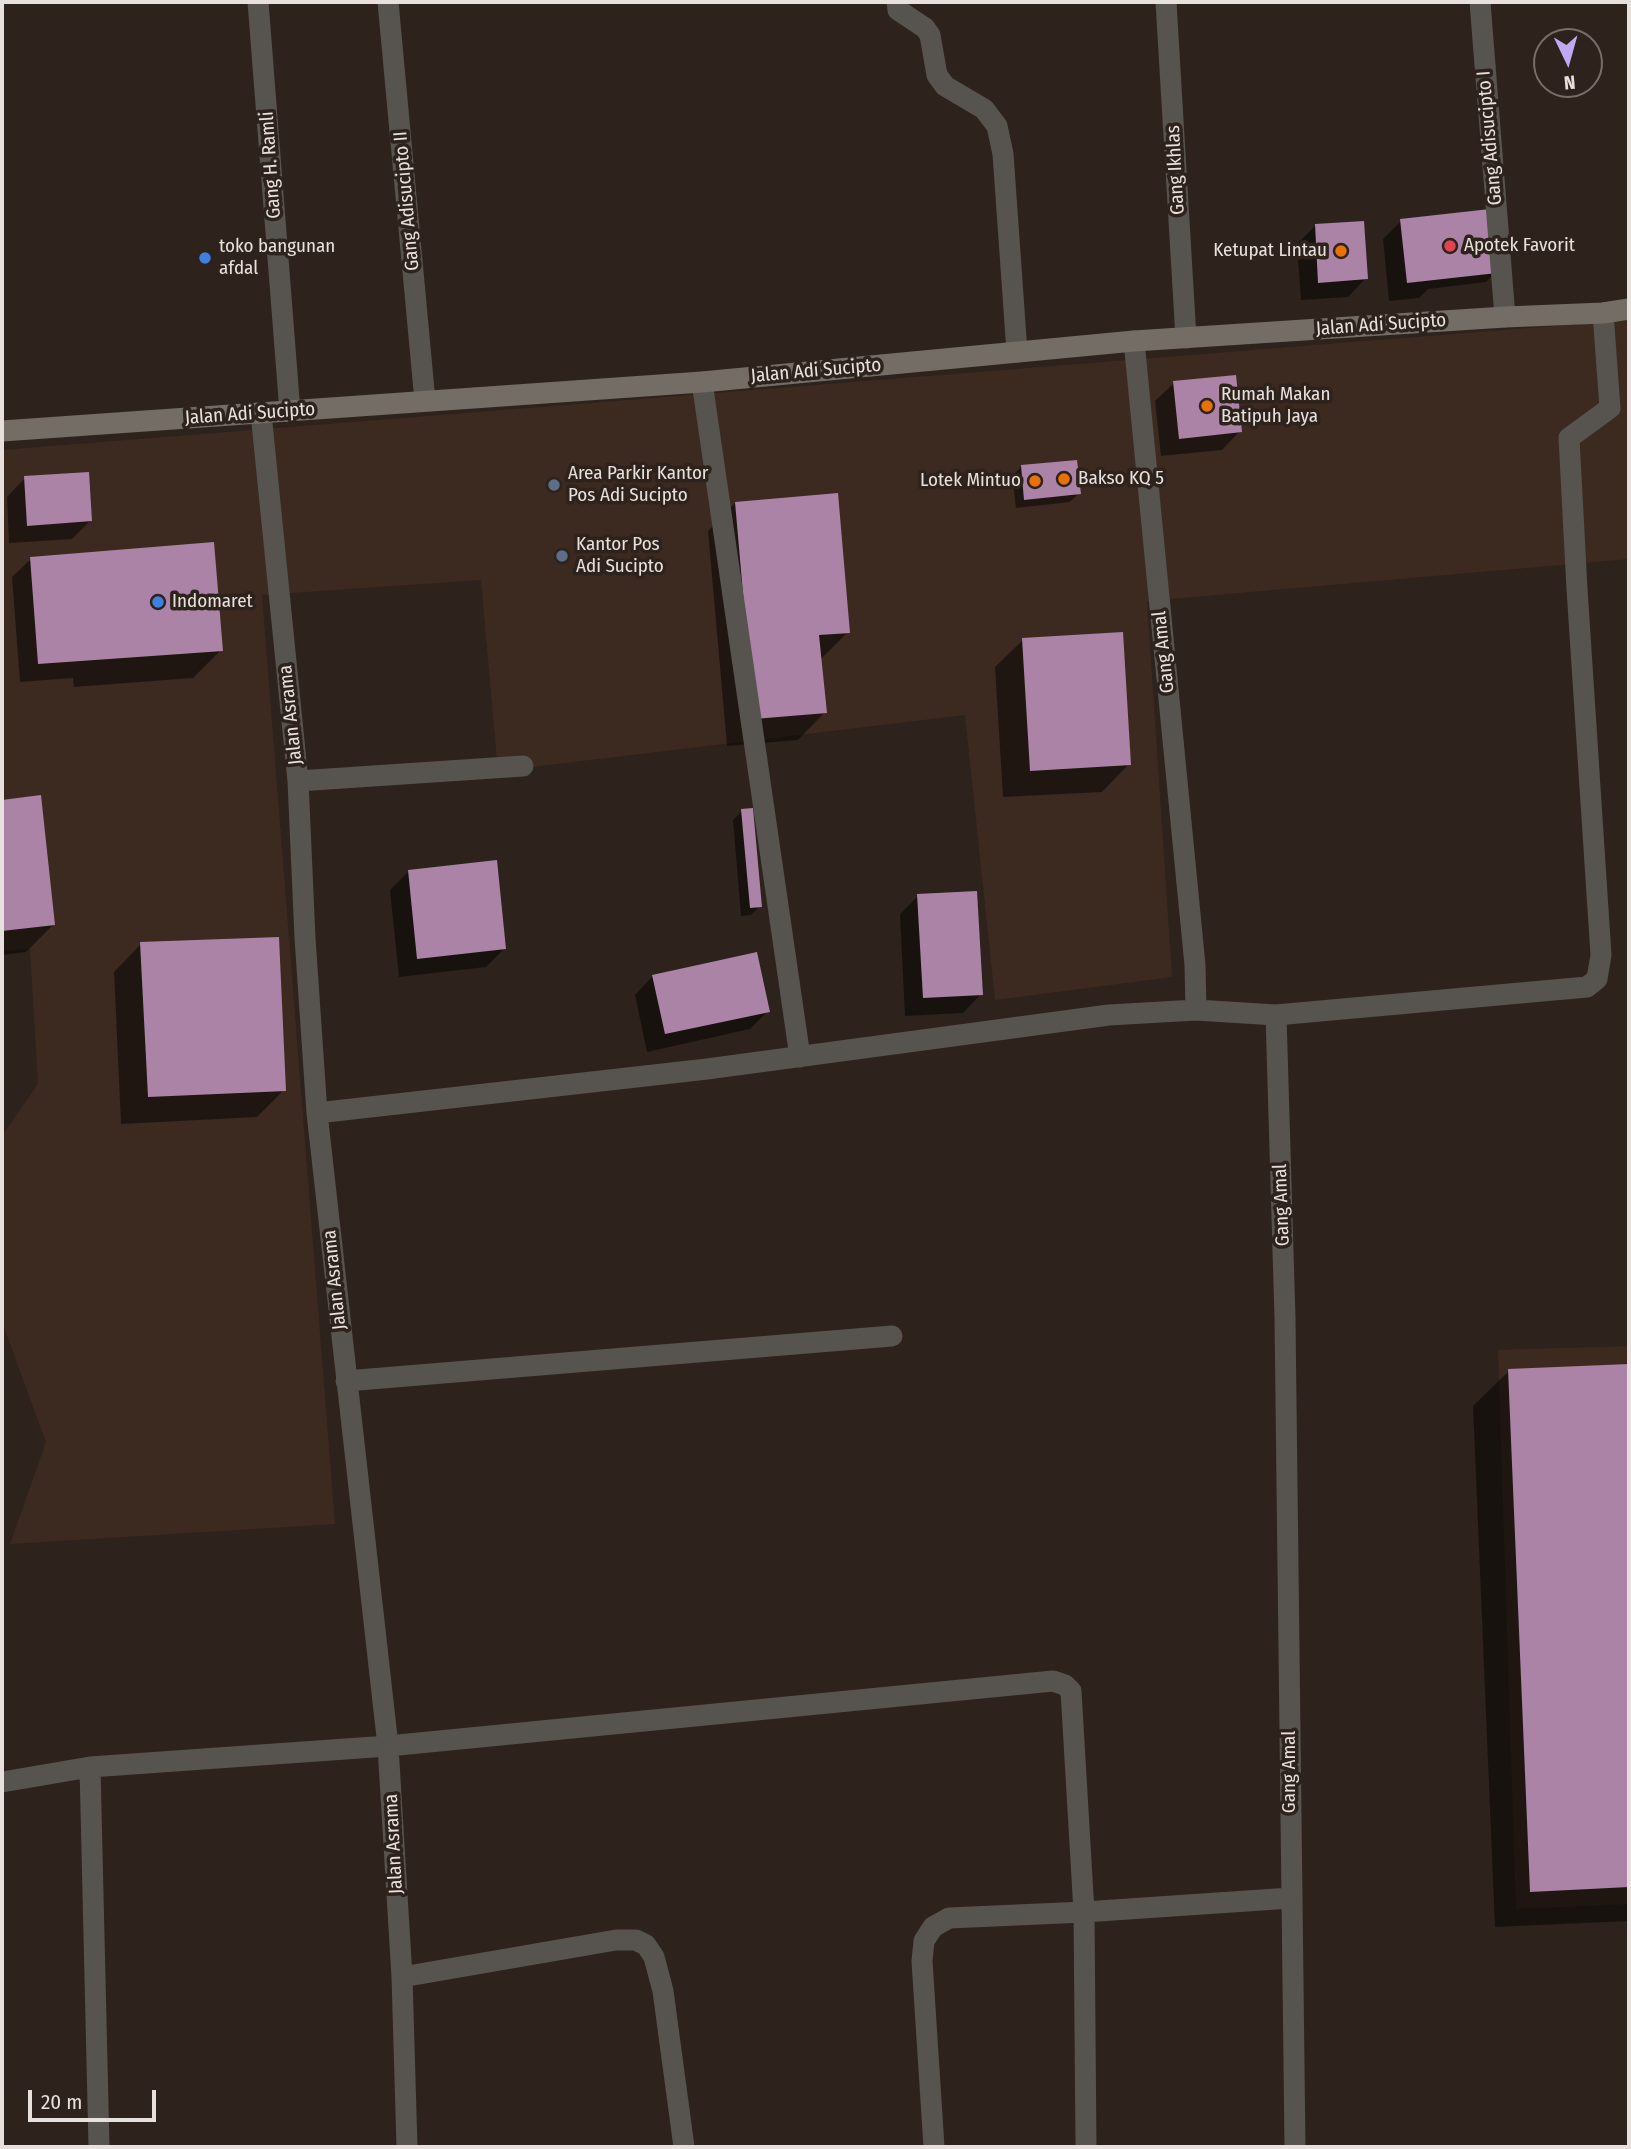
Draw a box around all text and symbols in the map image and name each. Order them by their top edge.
north arrow [1533,28,1603,98]
street label: Gang Adisucipto I [1473,70,1507,206]
text: N [1563,70,1576,94]
street label: Gang H. Ramli [256,111,286,219]
street label: Gang Ikhlas [1162,125,1190,215]
street label: Gang Adisucipto II [390,130,424,272]
place label: Apotek Favorit [1464,235,1575,257]
place label: toko bangunan afdal [219,236,335,280]
marker: Apotek Favorit [1442,238,1458,254]
place label: Ketupat Lintau [1213,240,1327,262]
marker: Ketupat Lintau [1333,243,1349,259]
marker: toko bangunan afdal [197,250,213,266]
street label: Jalan Adi Sucipto [1315,309,1447,341]
street label: Jalan Adi Sucipto [750,354,882,388]
place label: Rumah Makan Batipuh Jaya [1221,384,1330,428]
street label: Jalan Adi Sucipto [184,398,316,430]
marker: Rumah Makan Batipuh Jaya [1199,398,1215,414]
place label: Area Parkir Kantor Pos Adi Sucipto [568,463,709,507]
place label: Bakso KQ 5 [1078,468,1164,490]
place label: Lotek Mintuo [920,470,1021,492]
marker: Bakso KQ 5 [1056,471,1072,487]
marker: Lotek Mintuo [1027,473,1043,489]
marker: Area Parkir Kantor Pos Adi Sucipto [546,477,562,493]
place label: Kantor Pos Adi Sucipto [576,534,664,578]
marker: Kantor Pos Adi Sucipto [554,548,570,564]
place label: Indomaret [172,591,253,613]
marker: Indomaret [150,594,166,610]
street label: Gang Amal [1148,610,1180,694]
street label: Jalan Asrama [274,664,308,766]
street label: Gang Amal [1269,1163,1295,1247]
street label: Jalan Asrama [318,1229,352,1331]
street label: Gang Amal [1279,1731,1301,1813]
street label: Jalan Asrama [380,1793,408,1895]
scale bar [32,2076,159,2120]
text: 20 m [41,2089,82,2115]

